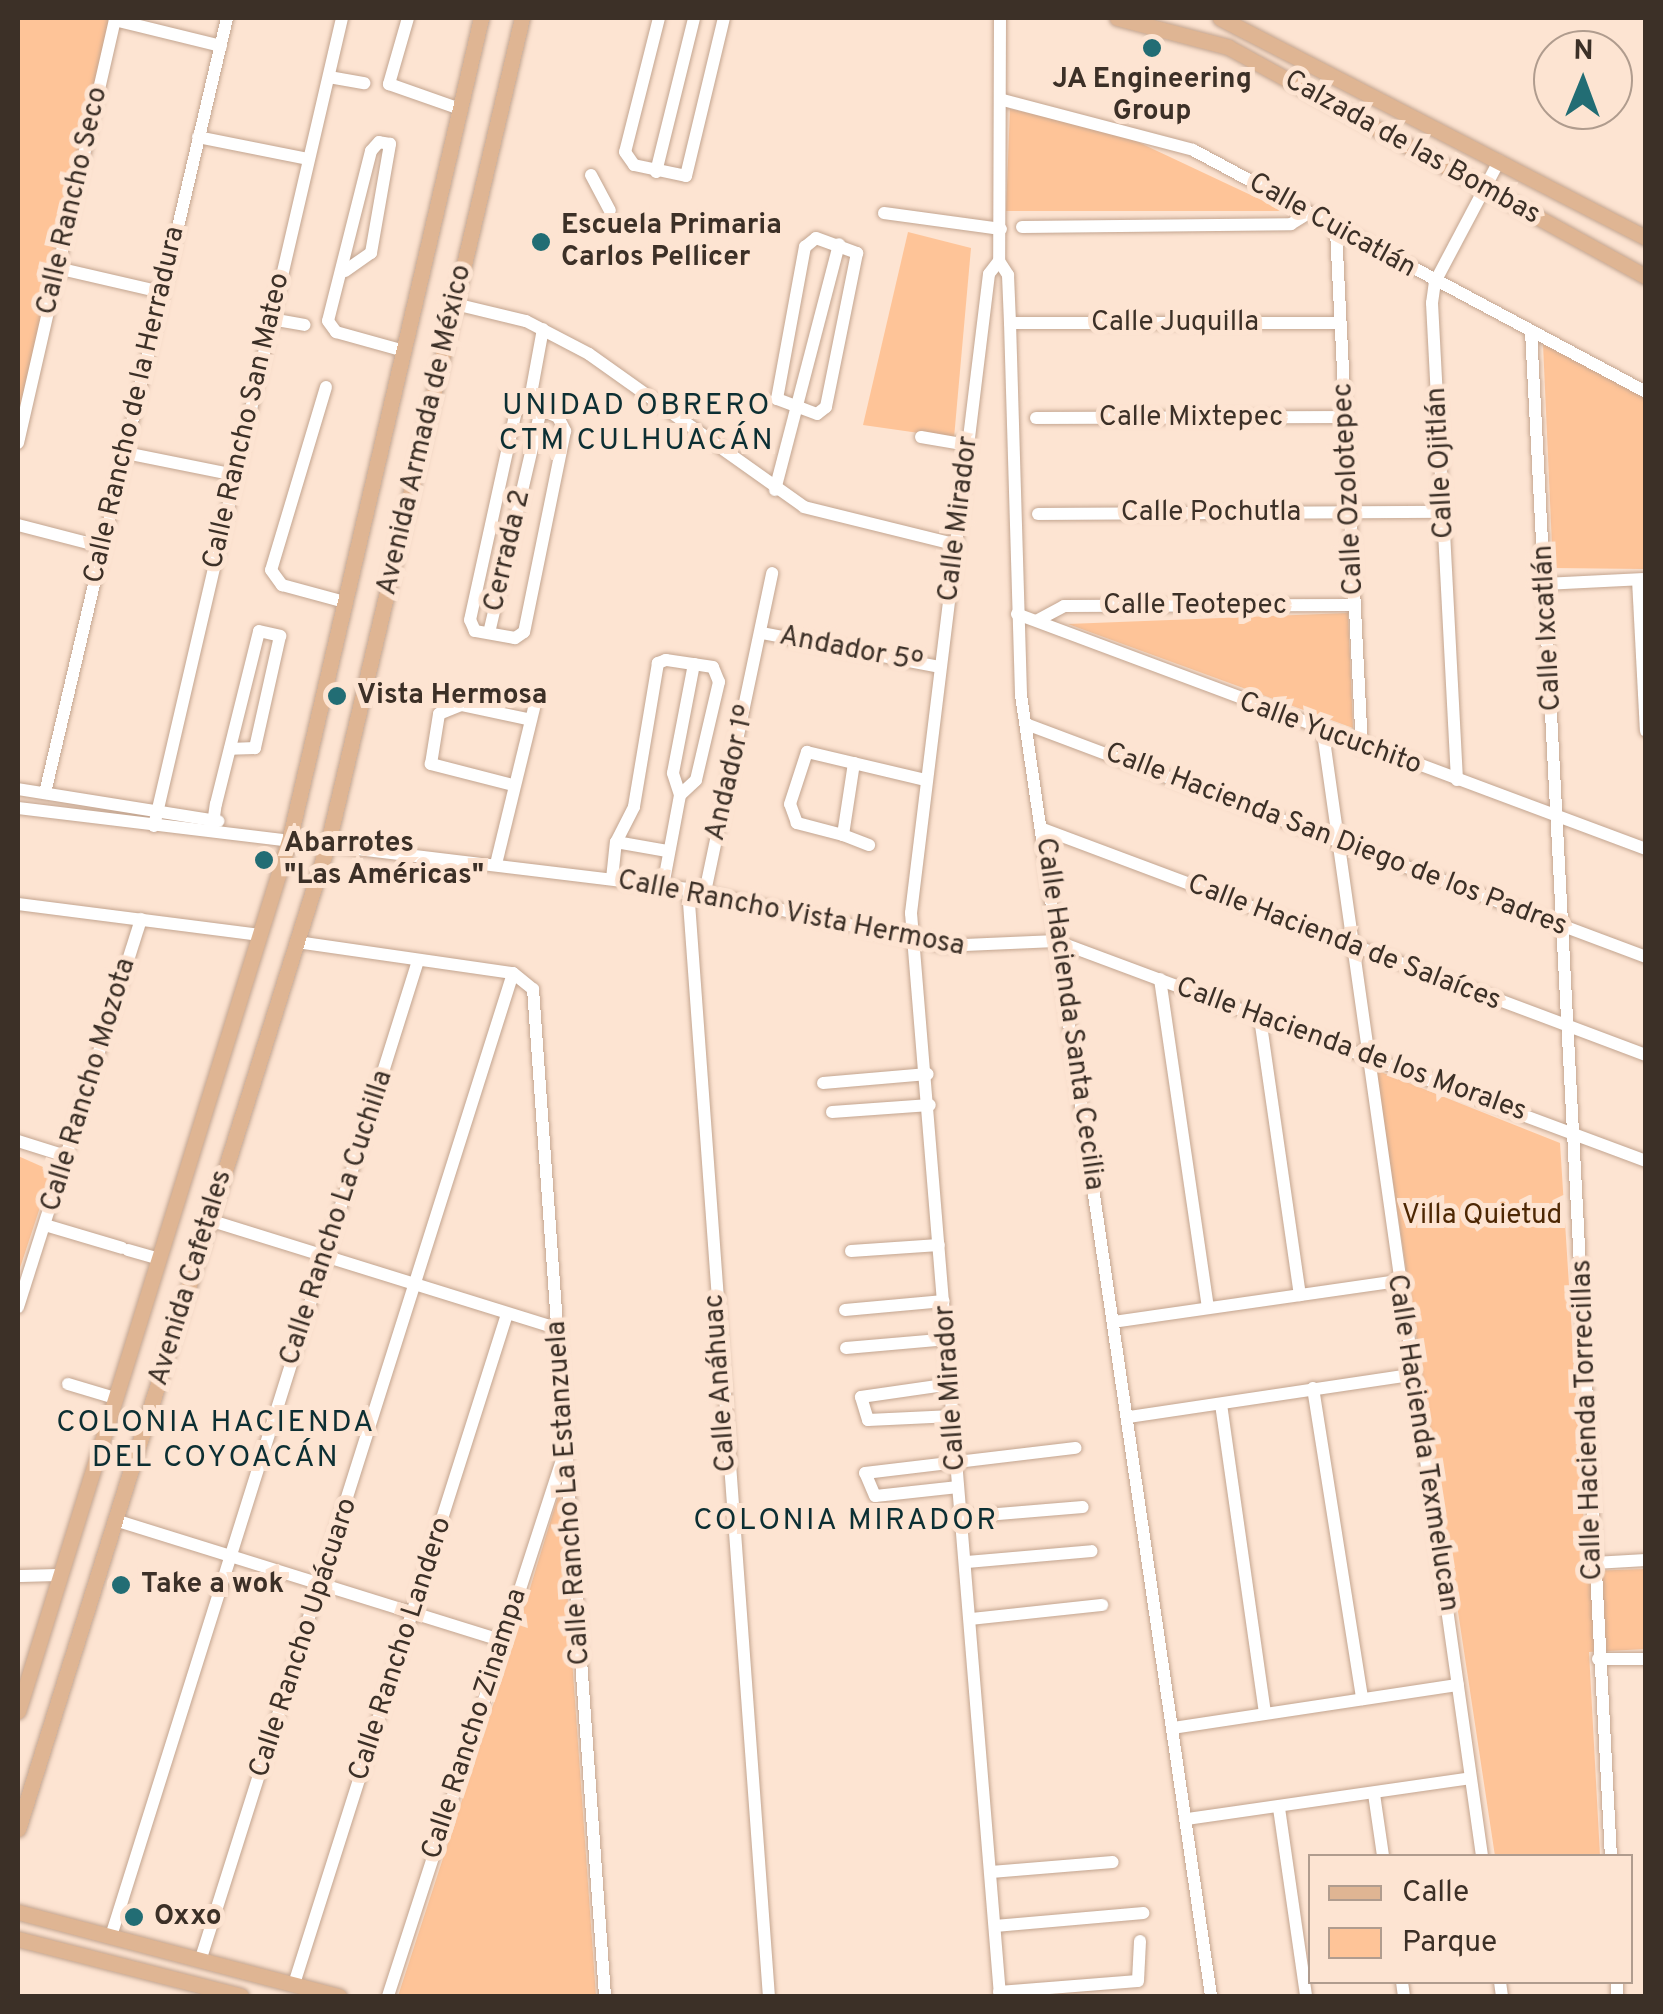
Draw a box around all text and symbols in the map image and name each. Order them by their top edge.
north arrow [1533,30,1633,130]
text: N [1573,34,1594,70]
marker: JA Engineering Group [1141,37,1163,59]
place label: JA Engineering Group [1052,63,1252,129]
street label: Calzada de las Bombas [1278,64,1546,232]
street label: Calle Rancho Seco [30,84,116,318]
street label: Calle Cuicatlán [1243,166,1421,286]
place label: Escuela Primaria Carlos Pellicer [561,209,782,275]
street label: Calle Rancho de la Herradura [78,223,192,587]
marker: Escuela Primaria Carlos Pellicer [530,231,552,253]
street label: Avenida Armada de México [370,261,480,599]
street label: Calle Rancho San Mateo [197,270,297,572]
street label: Calle Juquilla [1091,306,1259,340]
street label: Calle Ozolotepec [1327,382,1371,596]
street label: Calle Ojitlán [1420,386,1462,540]
district label: UNIDAD OBRERO CTM CULHUACÁN [499,389,775,460]
street label: Calle Mixtepec [1099,401,1283,435]
street label: Calle Mirador [932,434,986,604]
street label: Cerrada 2 [478,487,538,615]
street label: Calle Pochutla [1121,496,1301,530]
street label: Calle Ixcatlán [1527,544,1569,712]
street label: Calle Teotepec [1102,589,1288,623]
street label: Andador 5º [777,620,925,680]
place label: Vista Hermosa [357,679,547,713]
marker: Vista Hermosa [326,685,348,707]
street label: Calle Yucuchito [1234,685,1426,783]
street label: Andador 1º [699,702,763,844]
street label: Calle Hacienda San Diego de los Padres [1100,736,1572,944]
place label: Abarrotes "Las Américas" [284,827,485,893]
street label: Calle Hacienda Santa Cecilia [1028,836,1110,1192]
marker: Abarrotes "Las Américas" [253,849,275,871]
street label: Calle Rancho Vista Hermosa [614,864,968,964]
street label: Calle Hacienda de Salaíces [1183,868,1505,1018]
street label: Calle Rancho Mozota [34,954,144,1216]
street label: Calle Hacienda de los Morales [1171,971,1531,1129]
street label: Calle Rancho La Cuchilla [273,1066,401,1370]
street label: Avenida Cafetales [142,1166,240,1390]
park label: Villa Quietud [1402,1199,1562,1233]
street label: Calle Hacienda Torrecillas [1566,1258,1610,1582]
street label: Calle Hacienda Texmelucan [1379,1271,1465,1615]
street label: Calle Anáhuac [698,1292,744,1474]
street label: Calle Mirador [928,1304,974,1472]
street label: Calle Rancho La Estanzuela [540,1320,598,1666]
district label: COLONIA HACIENDA DEL COYOACÁN [56,1406,376,1476]
street label: Calle Rancho Upácuaro [243,1494,365,1782]
district label: COLONIA MIRADOR [693,1504,999,1540]
street label: Calle Rancho Landero [343,1513,459,1785]
place label: Take a wok [141,1568,284,1602]
marker: Take a wok [110,1574,132,1596]
street label: Calle Rancho Zinampa [415,1584,535,1864]
legend [1308,1854,1633,1984]
text: Calle [1402,1875,1469,1912]
place label: Oxxo [154,1900,222,1934]
marker: Oxxo [123,1906,145,1928]
text: Parque [1402,1925,1497,1962]

